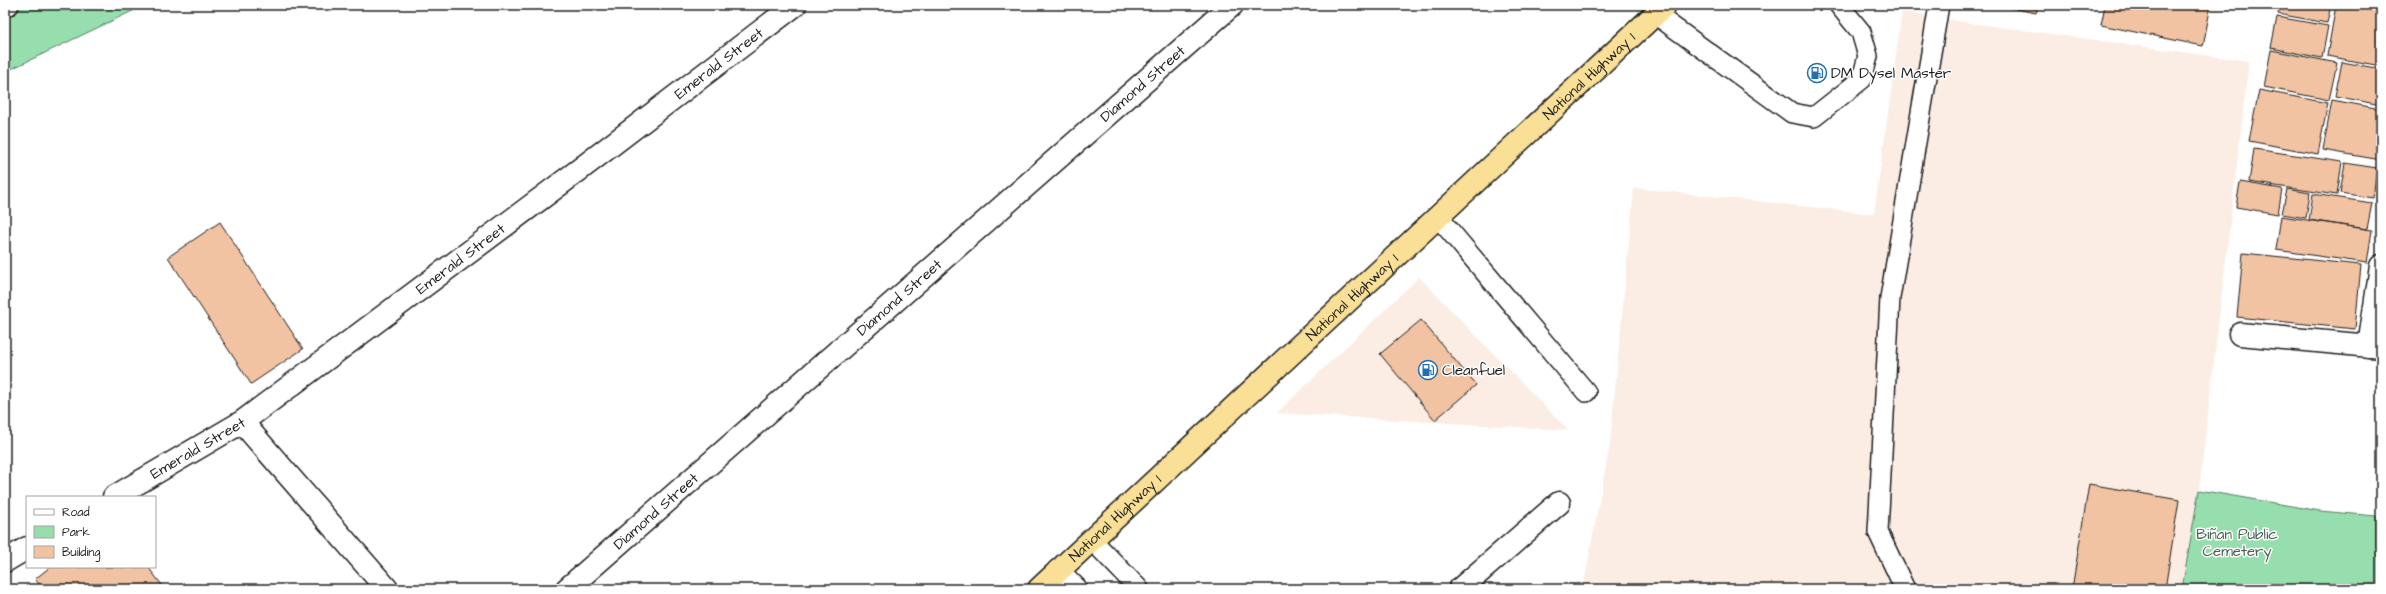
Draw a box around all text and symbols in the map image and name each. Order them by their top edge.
street label: Emerald Street [670,23,768,104]
street label: National Highway 1 [1538,28,1640,125]
street label: Diamond Street [1096,41,1190,127]
fuel station icon: DM Dysel Master [1806,62,1828,84]
place label: DM Dysel Master [1831,63,1951,85]
street label: Emerald Street [412,219,510,300]
street label: National Highway 1 [1301,249,1403,346]
street label: Diamond Street [852,254,947,341]
fuel station icon: Cleanfuel [1417,359,1439,381]
place label: Cleanfuel [1442,360,1505,381]
street label: Emerald Street [146,412,249,485]
street label: Diamond Street [609,468,703,555]
street label: National Highway 1 [1064,470,1166,567]
legend [26,496,156,568]
text: Road [62,504,90,521]
text: Park [62,524,90,541]
park label: Biñan Public Cemetery [2196,524,2278,563]
text: Building [62,544,100,562]

